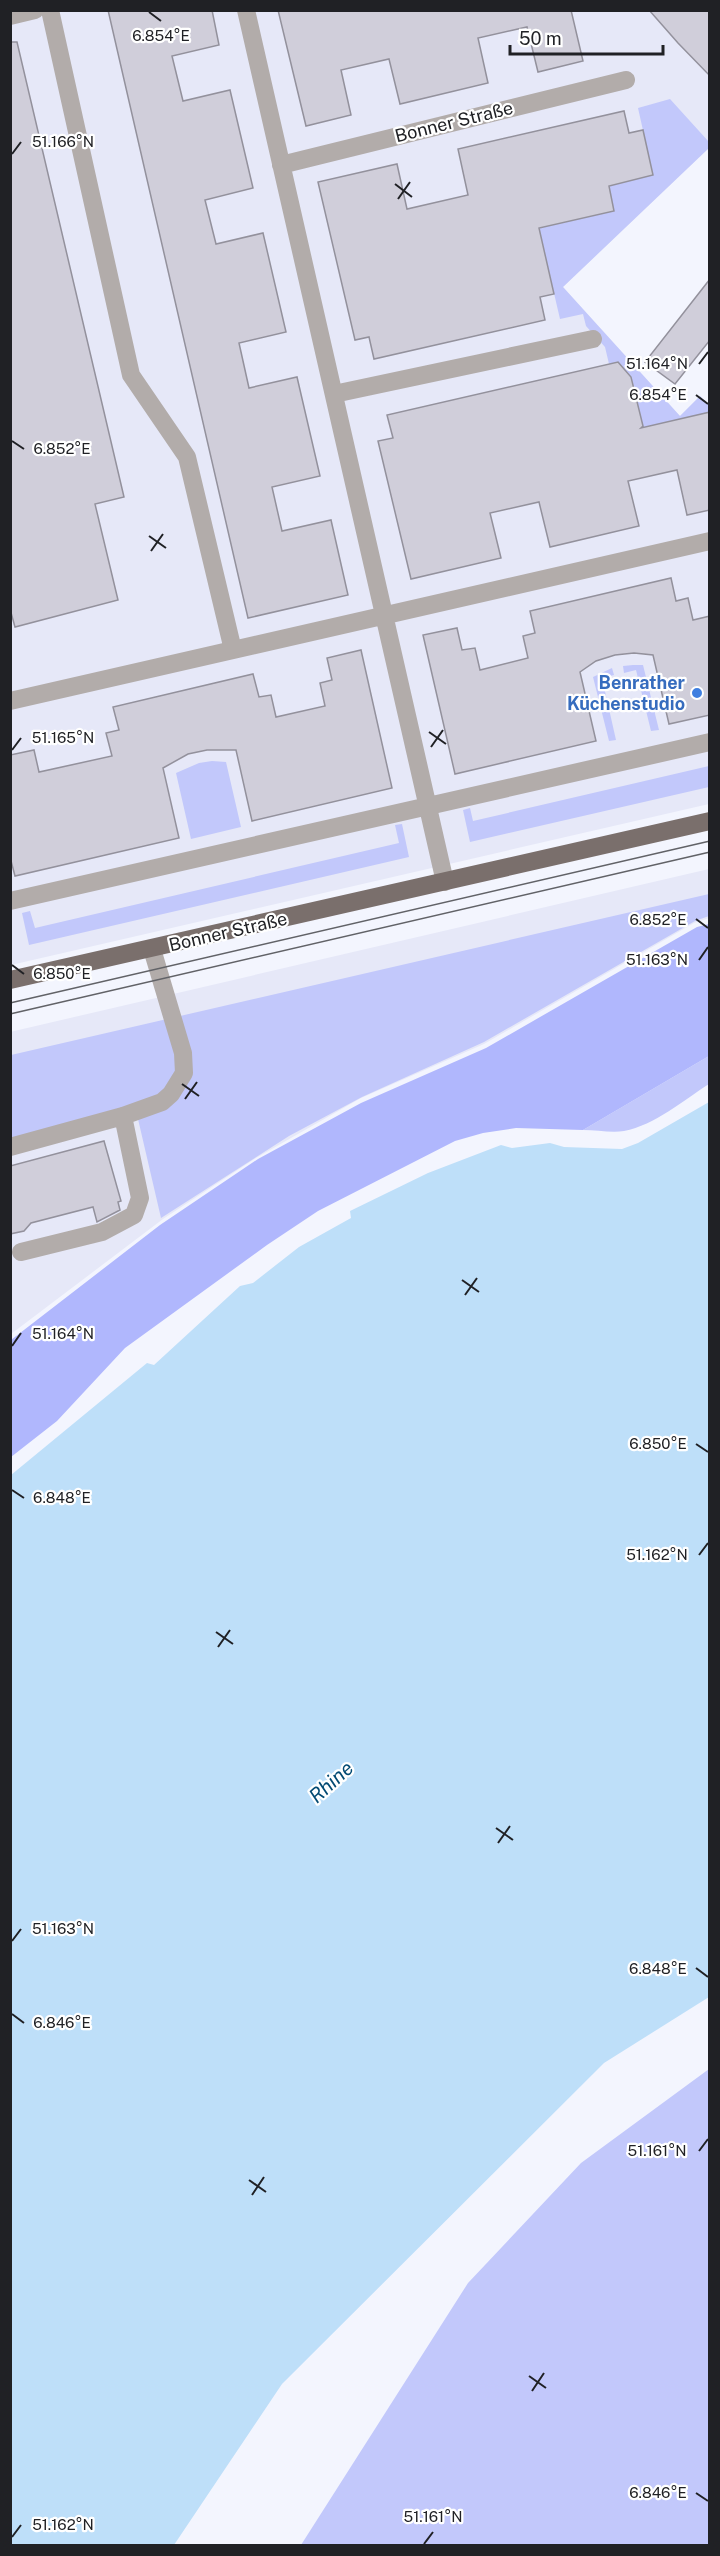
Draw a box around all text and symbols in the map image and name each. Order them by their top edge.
scale bar [510,18,663,56]
text: 6.854°E [132,27,190,44]
text: 50 m [519,28,562,49]
street label: Bonner Straße [393,97,515,146]
text: 51.166°N [32,133,94,150]
text: 51.164°N [626,355,688,372]
text: 6.854°E [629,386,687,403]
text: 6.852°E [33,440,91,457]
place label: Benrather Küchenstudio [567,672,686,714]
marker: Benrather Küchenstudio [690,686,704,700]
text: 51.165°N [32,729,94,746]
street label: Bonner Straße [167,908,289,955]
text: 6.852°E [629,911,687,928]
text: 51.163°N [626,951,688,968]
text: 6.850°E [33,965,91,982]
text: 51.164°N [32,1325,94,1342]
text: 6.850°E [629,1435,687,1452]
text: 6.848°E [33,1489,91,1506]
text: 51.162°N [626,1546,688,1563]
water label: Rhine [304,1756,358,1808]
text: 51.163°N [32,1920,94,1937]
text: 6.848°E [629,1960,687,1977]
text: 6.846°E [33,2014,91,2031]
text: 51.161°N [628,2142,686,2159]
text: 6.846°E [629,2484,687,2501]
text: 51.161°N [404,2508,462,2525]
text: 51.162°N [32,2516,94,2533]

